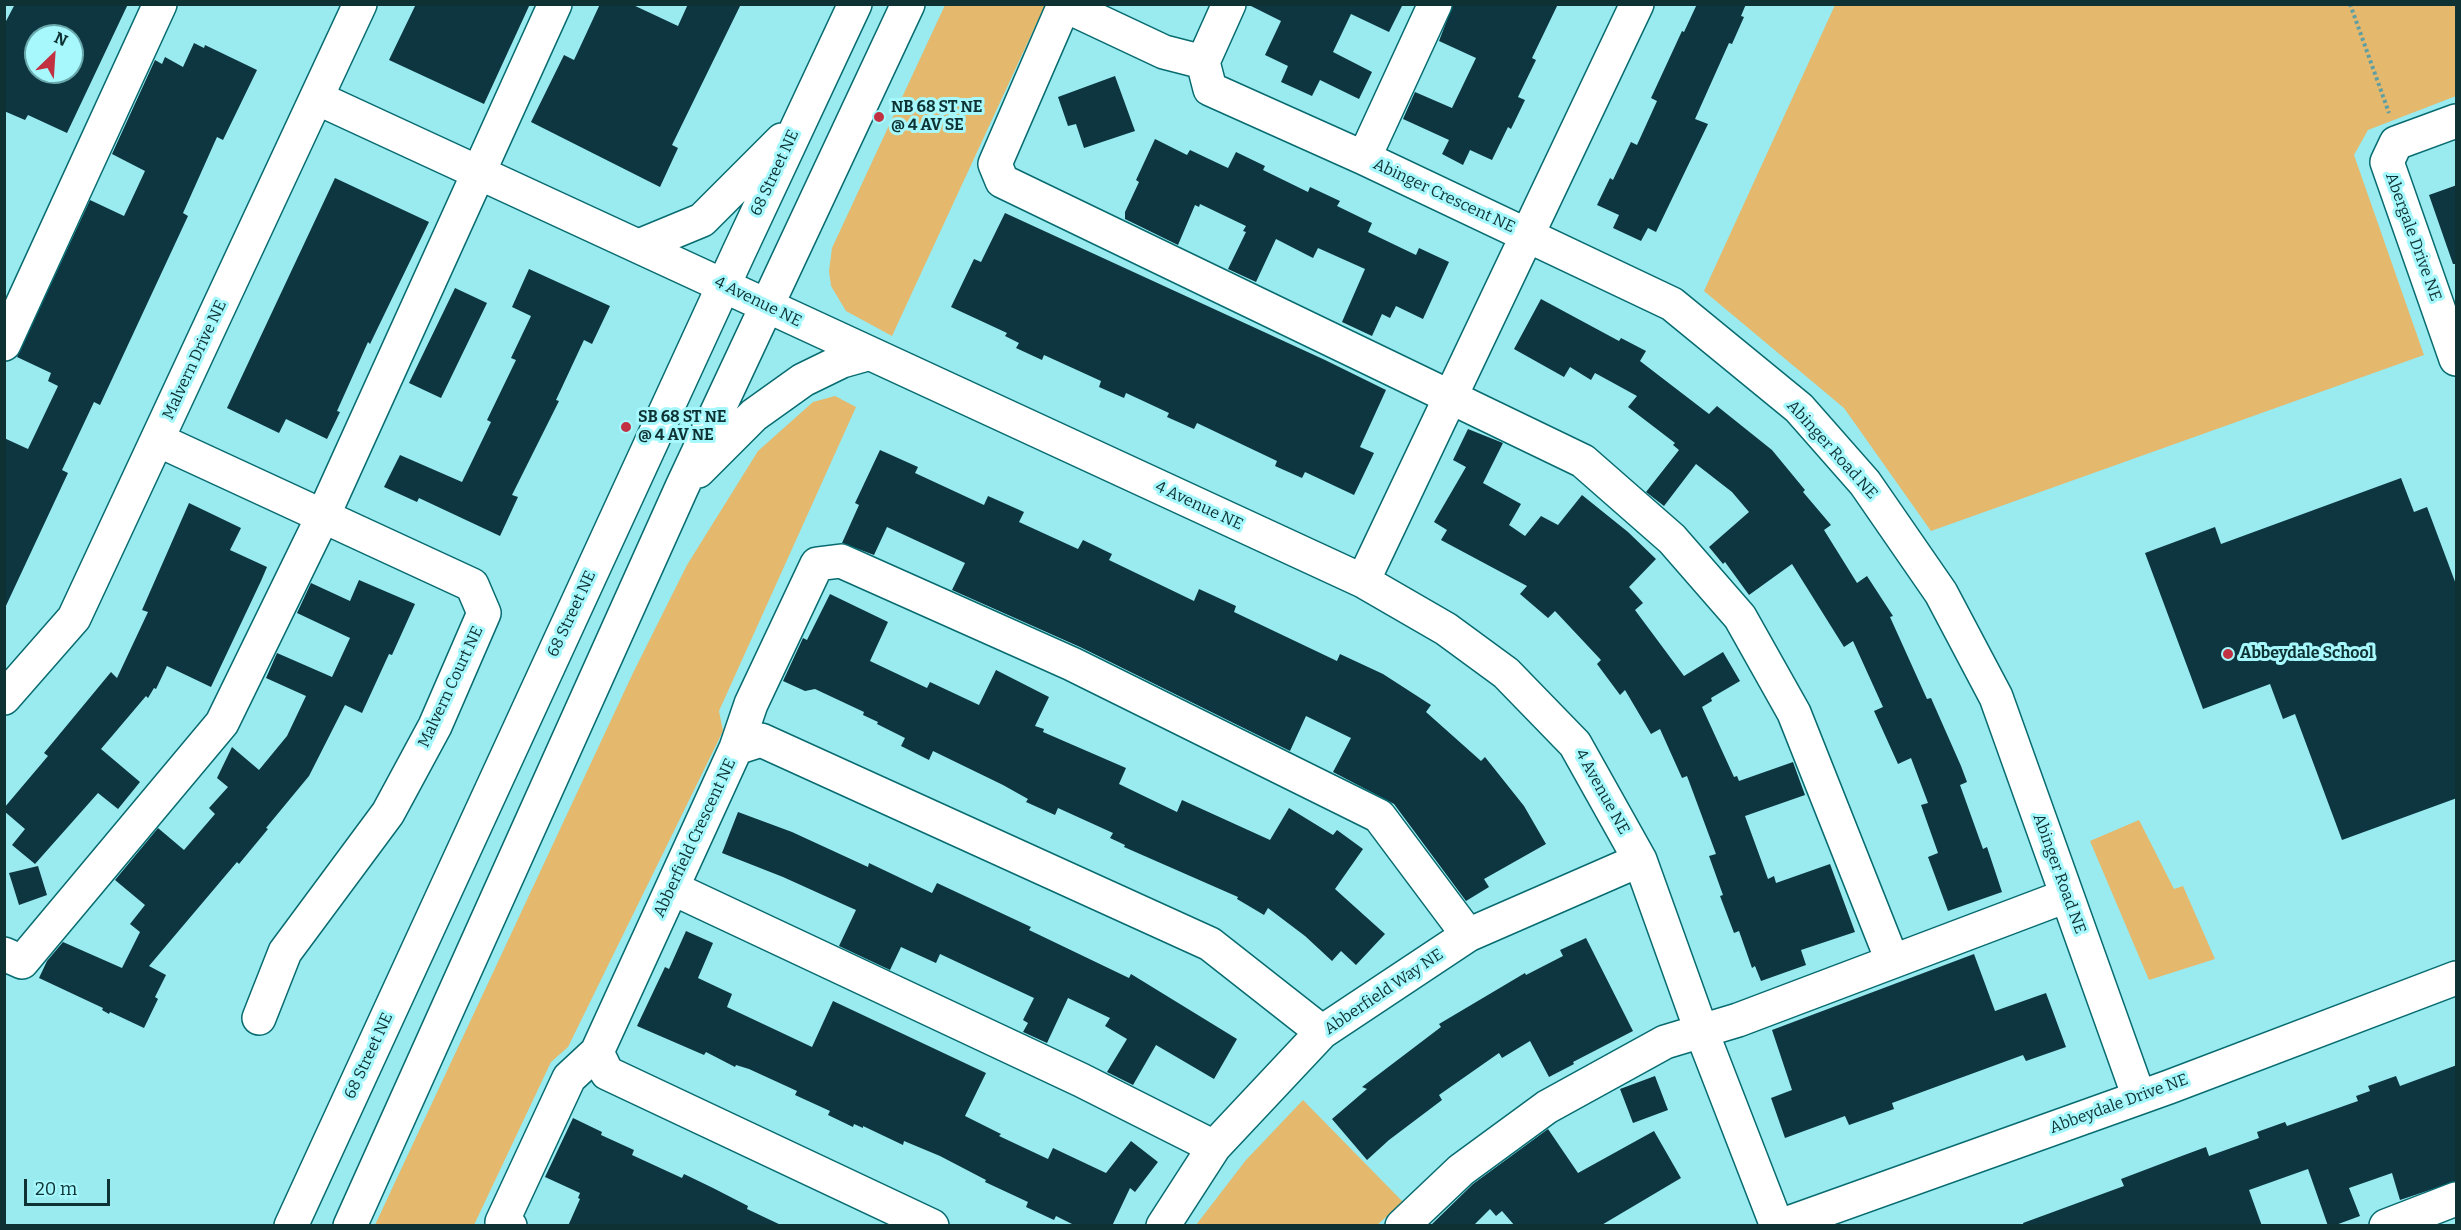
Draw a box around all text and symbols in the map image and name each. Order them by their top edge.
north arrow [24,24,84,84]
text: N [51,28,71,50]
place label: NB 68 ST NE @ 4 AV SE [891,98,982,136]
marker: NB 68 ST NE @ 4 AV SE [872,110,886,124]
street label: 68 Street NE [747,127,803,219]
street label: Abinger Crescent NE [1370,155,1518,237]
street label: Abergale Drive NE [2381,170,2445,304]
street label: 4 Avenue NE [711,273,805,331]
street label: Malvern Drive NE [159,297,231,423]
street label: Abinger Road NE [1783,397,1881,503]
place label: SB 68 ST NE @ 4 AV NE [638,408,727,446]
marker: SB 68 ST NE @ 4 AV NE [619,420,633,434]
street label: 4 Avenue NE [1152,477,1246,535]
street label: 68 Street NE [544,568,600,660]
street label: Malvern Court NE [414,623,488,751]
place label: Abbeydale School [2240,644,2374,664]
marker: Abbeydale School [2221,647,2235,661]
street label: 4 Avenue NE [1571,746,1633,838]
street label: Abberfield Crescent NE [650,755,740,921]
street label: Abinger Road NE [2028,811,2090,937]
street label: Abberfield Way NE [1321,945,1447,1039]
street label: 68 Street NE [341,1010,397,1102]
street label: Abbeydale Drive NE [2047,1070,2191,1138]
scale bar [27,1167,112,1205]
text: 20 m [35,1178,77,1200]

